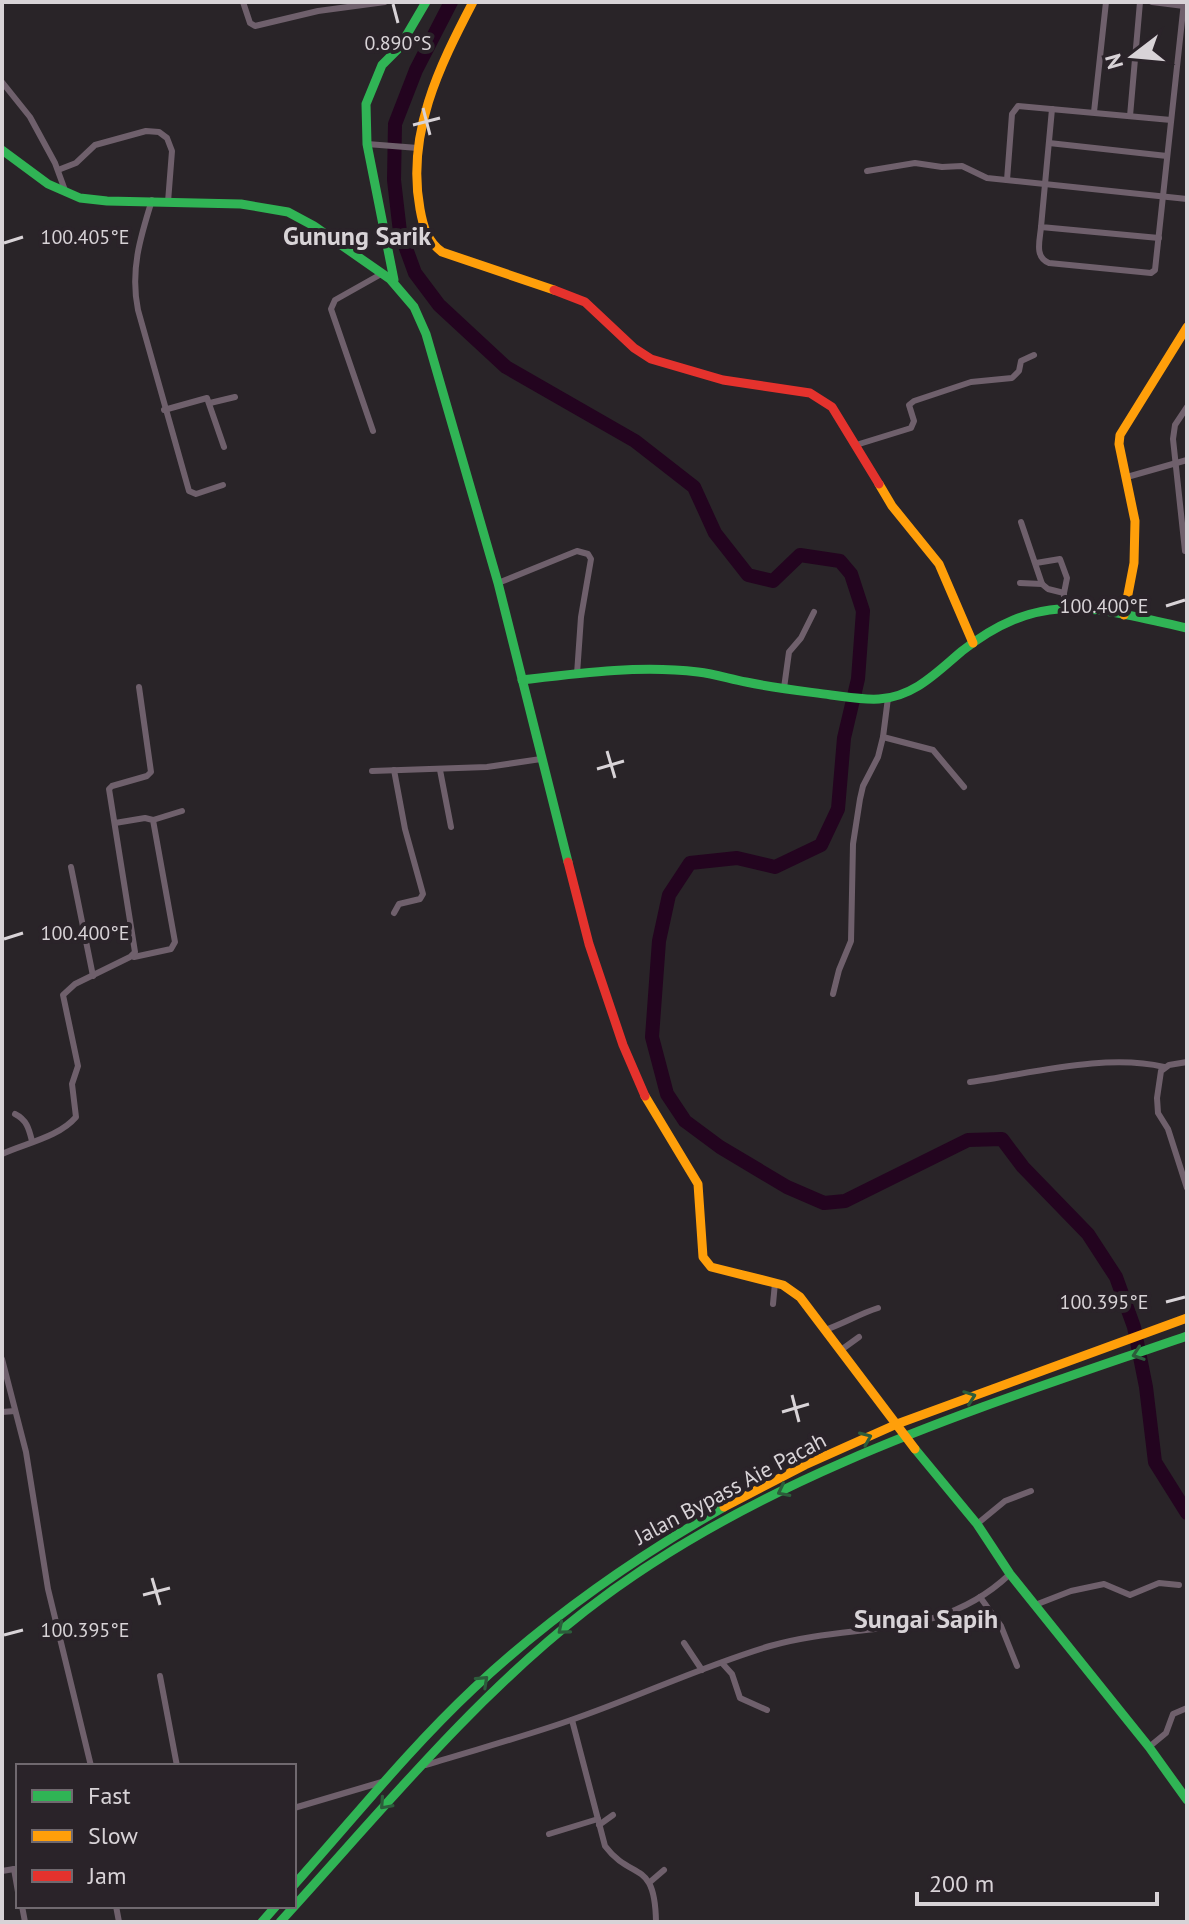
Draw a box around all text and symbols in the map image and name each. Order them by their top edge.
north arrow [1093,16,1173,96]
text: 0.890°S [365,30,432,56]
text: N [1098,51,1129,72]
district label: Gunung Sarik [283,219,431,252]
text: 100.405°E [41,224,129,250]
text: 100.400°E [1060,593,1148,619]
text: 100.400°E [41,920,129,946]
text: 100.395°E [1060,1289,1148,1315]
one-way arrow [1132,1344,1146,1360]
one-way arrow [962,1390,976,1407]
street label: Jalan Bypass Aie Pacah [628,1426,831,1551]
one-way arrow [858,1431,872,1447]
one-way arrow [777,1481,791,1497]
district label: Sungai Sapih [854,1602,998,1635]
text: 100.395°E [41,1617,129,1643]
one-way arrow [558,1619,573,1634]
one-way arrow [473,1676,488,1690]
legend [16,1764,296,1908]
text: Fast [88,1780,131,1811]
one-way arrow [380,1794,394,1809]
text: Slow [88,1820,138,1851]
scale bar [917,1856,1157,1906]
text: Jam [87,1860,126,1891]
text: 200 m [929,1868,994,1899]

